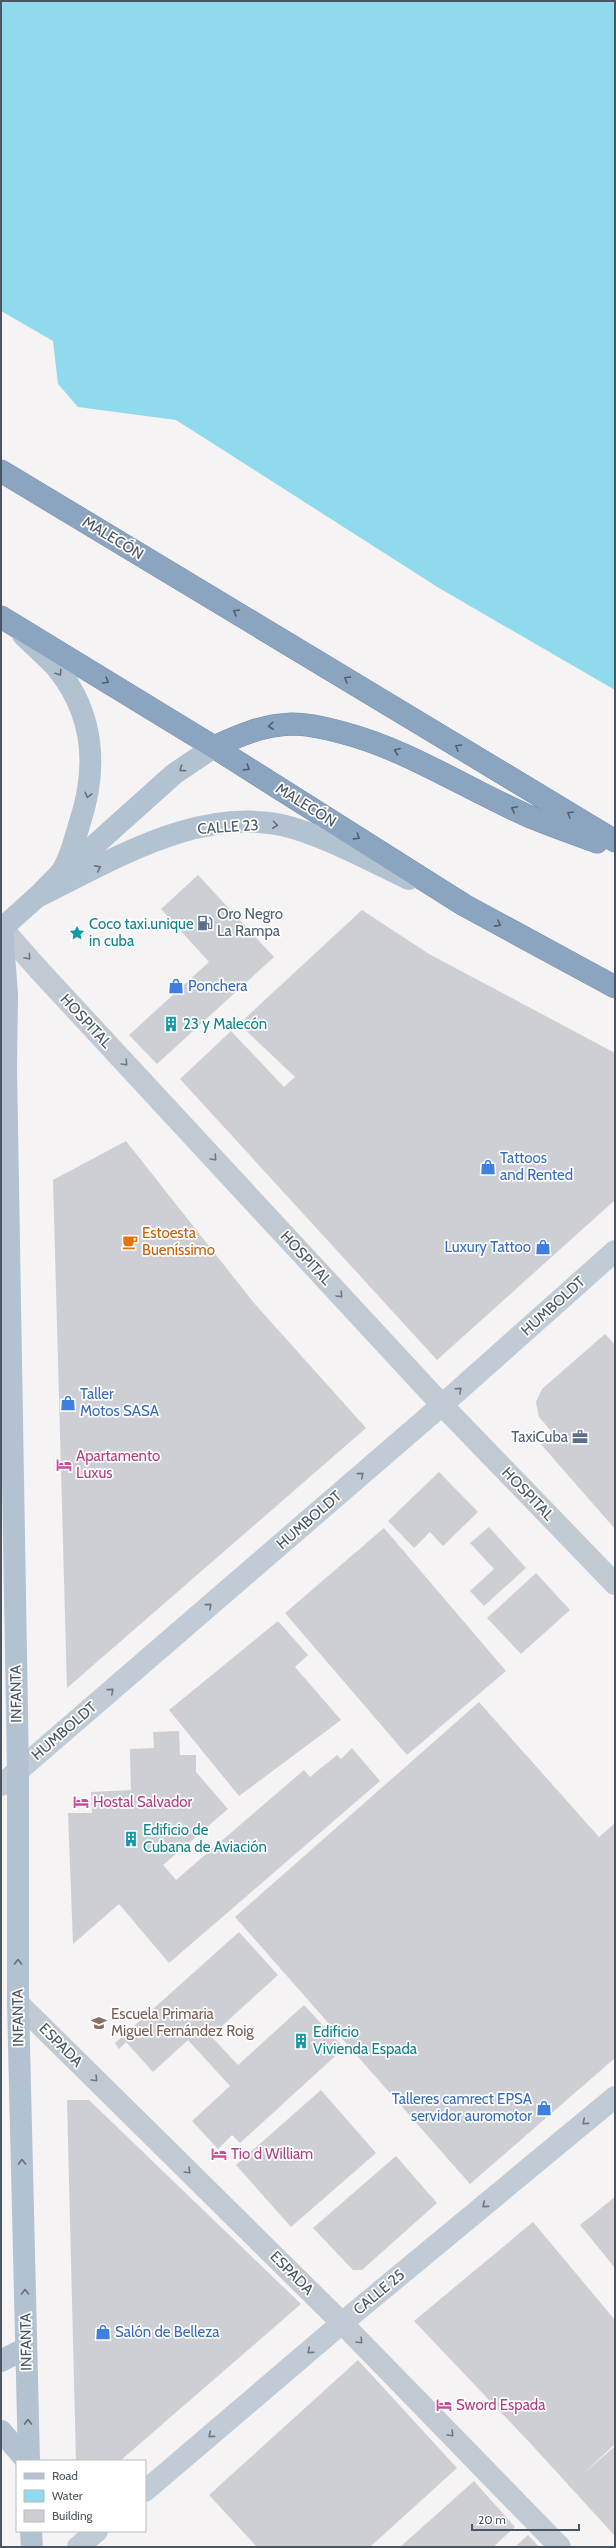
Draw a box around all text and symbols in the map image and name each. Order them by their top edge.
street label: MALECÓN [79,512,147,563]
one-way arrow [233,610,240,617]
one-way arrow [54,668,61,675]
one-way arrow [102,676,109,683]
one-way arrow [344,677,351,684]
one-way arrow [268,721,274,730]
one-way arrow [455,744,462,751]
one-way arrow [394,748,401,756]
one-way arrow [243,763,250,771]
one-way arrow [179,764,186,772]
street label: MALECÓN [272,778,340,831]
one-way arrow [84,791,92,798]
one-way arrow [510,806,518,813]
one-way arrow [567,811,574,818]
street label: CALLE 23 [197,816,259,838]
one-way arrow [272,820,278,829]
one-way arrow [353,833,360,840]
one-way arrow [93,865,101,873]
place label: Oro Negro La Rampa [217,905,283,940]
fuel station icon: Oro Negro La Rampa [196,914,214,932]
place label: Coco taxi.unique in cuba [89,915,194,950]
one-way arrow [494,919,501,926]
place icon: Coco taxi.unique in cuba [68,924,86,942]
one-way arrow [23,953,30,960]
shop icon: Ponchera [167,977,185,995]
place label: Ponchera [188,977,248,995]
street label: HOSPITAL [56,990,116,1052]
building icon: 23 y Malecón [162,1015,180,1033]
place label: 23 y Malecón [183,1015,267,1033]
one-way arrow [120,1058,128,1066]
place label: Tattoos and Rented [500,1149,573,1184]
one-way arrow [209,1154,216,1161]
shop icon: Tattoos and Rented [479,1158,497,1176]
place label: Estoesta Bueníssimo [142,1224,215,1259]
street label: HOSPITAL [276,1227,336,1289]
cafe icon: Estoesta Bueníssimo [121,1233,139,1251]
place label: Luxury Tattoo [444,1238,531,1256]
shop icon: Luxury Tattoo [534,1238,552,1256]
street label: HUMBOLDT [517,1273,589,1339]
one-way arrow [335,1290,343,1298]
place label: Taller Motos SASA [80,1385,160,1420]
one-way arrow [454,1387,462,1395]
shop icon: Taller Motos SASA [59,1394,77,1412]
place label: TaxiCuba [511,1428,569,1446]
office icon: TaxiCuba [571,1428,589,1446]
place label: Apartamento Luxus [76,1447,160,1482]
hotel icon: Apartamento Luxus [55,1456,73,1474]
street label: HOSPITAL [498,1464,558,1525]
one-way arrow [356,1473,363,1480]
street label: HUMBOLDT [273,1487,345,1553]
one-way arrow [204,1603,212,1611]
street label: INFANTA [6,1664,26,1723]
one-way arrow [106,1688,113,1695]
street label: HUMBOLDT [28,1698,100,1764]
hotel icon: Hostal Salvador [72,1793,90,1811]
place label: Hostal Salvador [93,1793,192,1811]
place label: Edificio de Cubana de Aviación [143,1821,267,1856]
building icon: Edificio de Cubana de Aviación [122,1830,140,1848]
one-way arrow [14,1959,22,1965]
street label: INFANTA [8,1988,28,2047]
place label: Escuela Primaria Miguel Fernández Roig [111,2005,254,2040]
school or university icon: Escuela Primaria Miguel Fernández Roig [90,2014,108,2032]
street label: ESPADA [35,2019,87,2071]
place label: Edificio Vivienda Espada [313,2023,418,2058]
building icon: Edificio Vivienda Espada [292,2032,310,2050]
one-way arrow [90,2075,98,2082]
place label: Talleres camrect EPSA servidor auromotor [392,2090,533,2125]
shop icon: Talleres camrect EPSA servidor auromotor [535,2099,553,2117]
one-way arrow [582,2117,590,2124]
hotel icon: Tio d William [210,2145,228,2163]
place label: Tio d William [231,2145,313,2163]
one-way arrow [18,2159,26,2165]
one-way arrow [183,2166,191,2174]
one-way arrow [482,2200,489,2207]
street label: ESPADA [266,2247,318,2299]
street label: CALLE 25 [350,2265,408,2319]
one-way arrow [21,2289,29,2295]
street label: INFANTA [16,2312,36,2371]
shop icon: Salón de Belleza [94,2323,112,2341]
place label: Salón de Belleza [115,2323,220,2341]
one-way arrow [355,2336,363,2344]
one-way arrow [307,2346,314,2353]
hotel icon: Sword Espada [435,2396,453,2414]
place label: Sword Espada [456,2396,546,2414]
one-way arrow [24,2419,32,2425]
one-way arrow [446,2429,454,2437]
one-way arrow [208,2430,215,2437]
legend [16,2460,146,2532]
text: Road [52,2468,78,2483]
text: Water [52,2488,83,2503]
scale bar [472,2506,579,2532]
text: Building [52,2508,94,2523]
text: 20 m [478,2512,506,2527]

